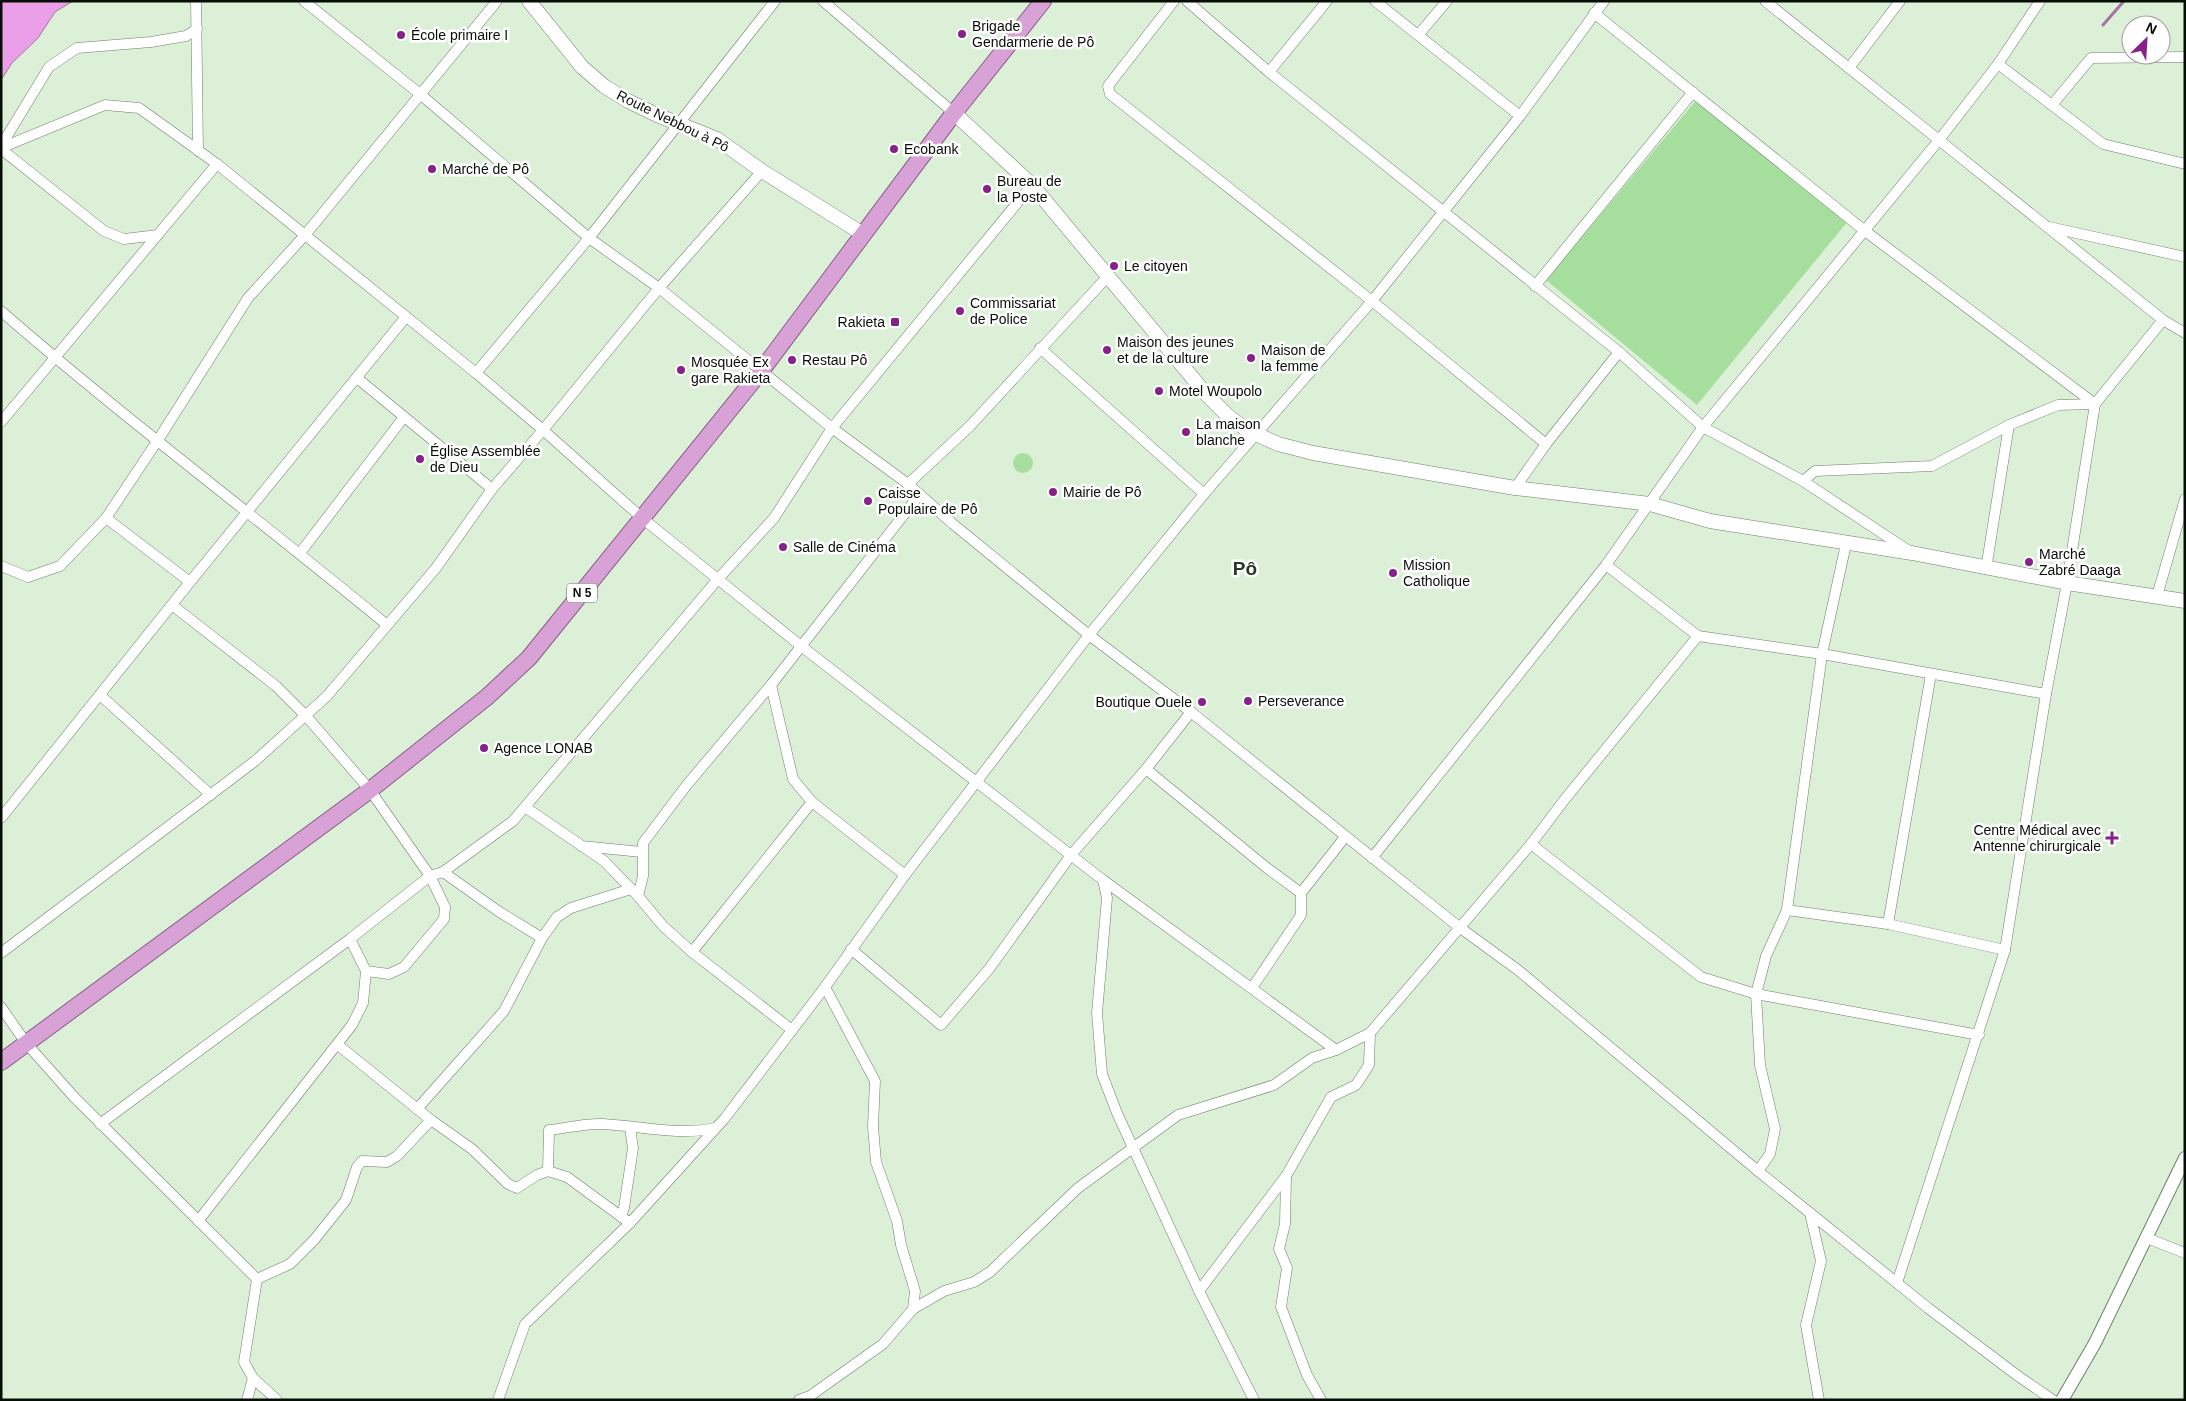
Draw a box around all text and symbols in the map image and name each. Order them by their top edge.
north arrow [2121,15,2171,65]
place label: Brigade Gendarmerie de Pô [972,18,1094,50]
text: N [2144,19,2159,38]
place label: École primaire I [411,27,508,43]
marker: Brigade Gendarmerie de Pô [956,28,968,40]
marker: École primaire I [395,29,407,41]
street label: Route Nebbou à Pô [614,87,732,155]
place label: Ecobank [904,141,959,157]
marker: Ecobank [888,143,900,155]
place label: Marché de Pô [442,161,529,177]
marker: Marché de Pô [426,163,438,175]
place label: Bureau de la Poste [997,173,1062,205]
marker: Bureau de la Poste [981,183,993,195]
place label: Le citoyen [1124,258,1188,274]
marker: Le citoyen [1108,260,1120,272]
place label: Commissariat de Police [970,295,1056,327]
marker: Commissariat de Police [954,305,966,317]
place label: Rakieta [838,314,885,330]
marker: Rakieta [889,316,901,328]
place label: Maison des jeunes et de la culture [1117,334,1234,366]
place label: Maison de la femme [1261,342,1326,374]
marker: Maison des jeunes et de la culture [1101,344,1113,356]
place label: Restau Pô [802,352,868,368]
marker: Maison de la femme [1245,352,1257,364]
place label: Mosquée Ex gare Rakieta [691,354,771,386]
marker: Restau Pô [786,354,798,366]
marker: Mosquée Ex gare Rakieta [675,364,687,376]
place label: Motel Woupolo [1169,383,1262,399]
marker: Motel Woupolo [1153,385,1165,397]
place label: La maison blanche [1196,416,1261,448]
marker: La maison blanche [1180,426,1192,438]
place label: Église Assemblée de Dieu [430,443,541,475]
marker: Église Assemblée de Dieu [414,453,426,465]
place label: Mairie de Pô [1063,484,1142,500]
place label: Caisse Populaire de Pô [878,485,978,517]
marker: Mairie de Pô [1047,486,1059,498]
marker: Caisse Populaire de Pô [862,495,874,507]
place label: Salle de Cinéma [793,539,896,555]
marker: Salle de Cinéma [777,541,789,553]
place label: Marché Zabré Daaga [2039,546,2121,578]
marker: Marché Zabré Daaga [2023,556,2035,568]
place label: Mission Catholique [1403,557,1470,589]
district label: Pô [1233,558,1257,579]
marker: Mission Catholique [1387,567,1399,579]
road number: N 5 [567,584,597,602]
place label: Perseverance [1258,693,1345,709]
place label: Boutique Ouele [1095,694,1192,710]
marker: Perseverance [1242,695,1254,707]
marker: Boutique Ouele [1196,696,1208,708]
place label: Agence LONAB [494,740,593,756]
marker: Agence LONAB [478,742,490,754]
place label: Centre Médical avec Antenne chirurgicale [1973,822,2101,854]
marker: Centre Médical avec Antenne chirurgicale [2105,831,2119,845]

